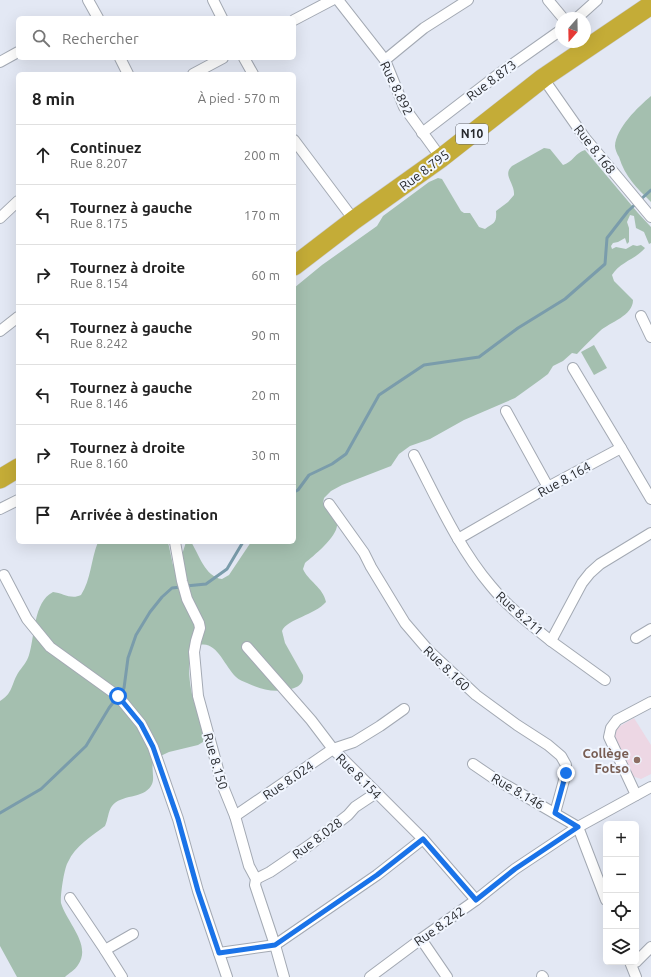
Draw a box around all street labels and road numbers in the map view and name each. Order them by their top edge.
street label: Rue 8.873 [464,57,518,103]
street label: Rue 8.892 [378,59,416,117]
street label: Rue 8.168 [572,122,618,176]
road number: N10 [456,124,488,144]
street label: Rue 8.795 [397,147,451,193]
street label: Rue 8.164 [535,459,593,499]
street label: Rue 8.211 [494,588,546,638]
street label: Rue 8.160 [421,643,473,693]
street label: Rue 8.150 [201,731,231,791]
street label: Rue 8.154 [333,750,385,802]
street label: Rue 8.024 [260,758,316,802]
street label: Rue 8.146 [489,770,547,812]
street label: Rue 8.028 [290,815,344,861]
street label: Rue 8.242 [411,904,467,948]

